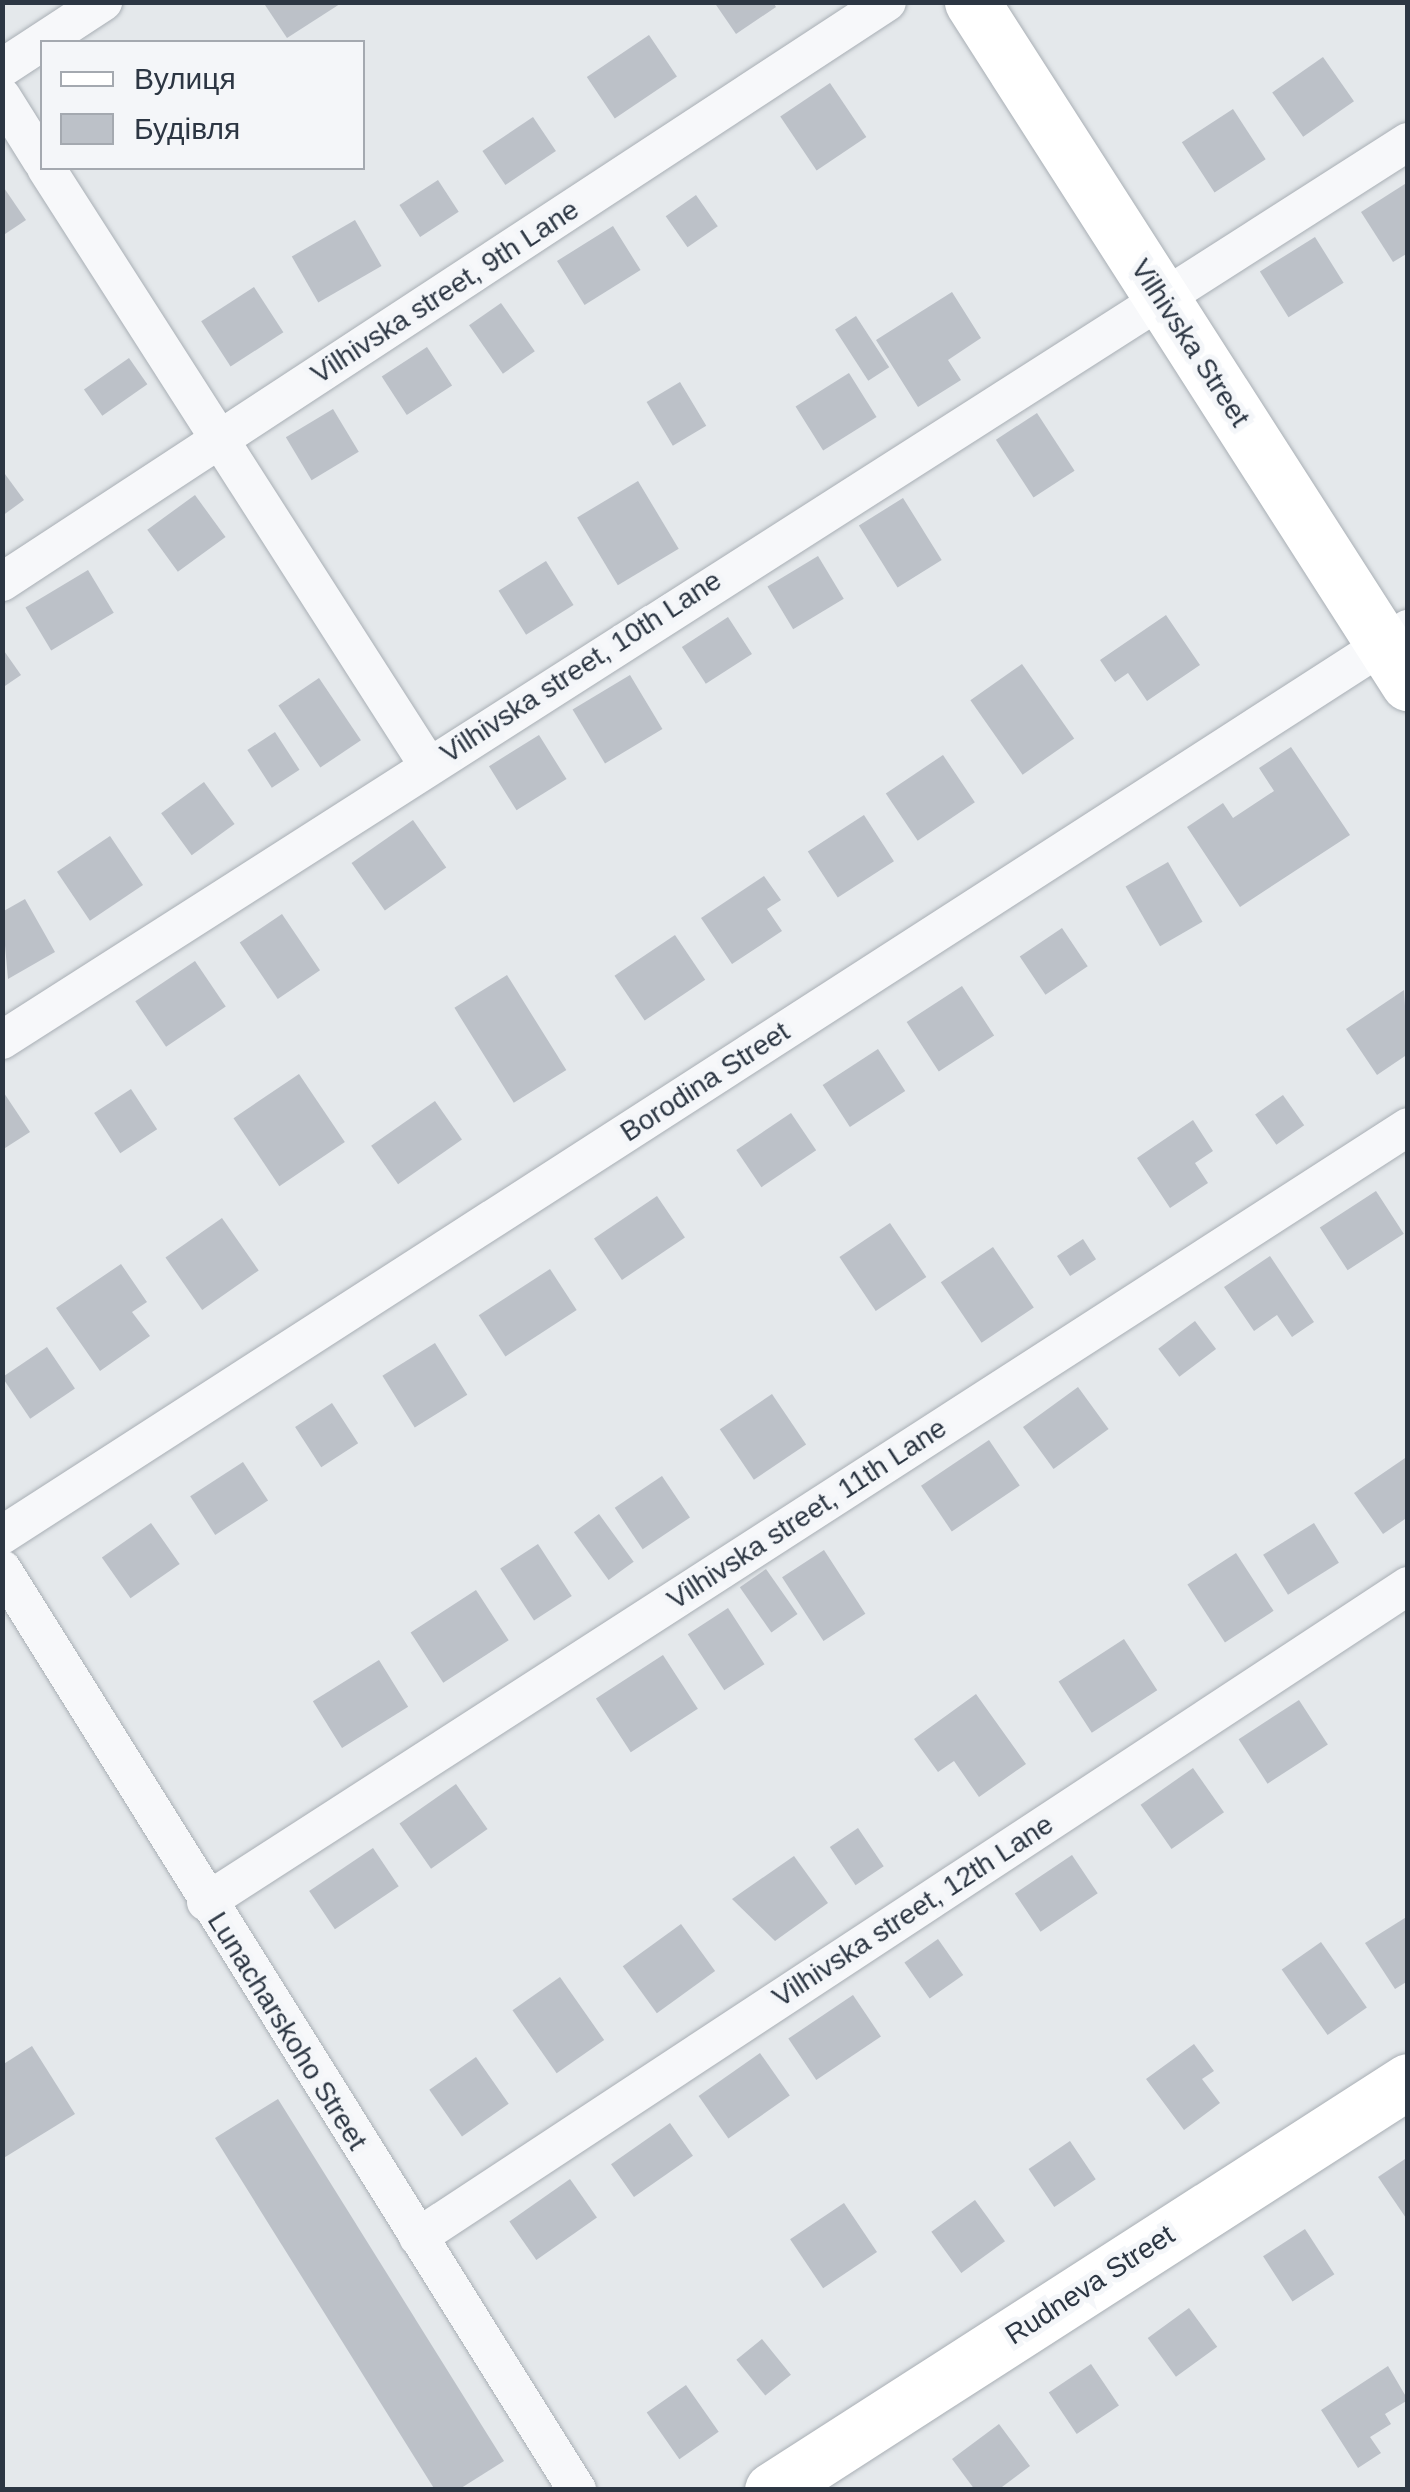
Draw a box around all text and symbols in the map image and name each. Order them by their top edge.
legend [40,40,365,170]
text: Вулиця [134,62,236,95]
text: Будівля [134,112,240,145]
street label: Vilhivska street, 9th Lane [305,193,585,391]
street label: Vilhivska Street [1123,253,1257,433]
street label: Vilhivska street, 10th Lane [434,564,728,770]
street label: Borodina Street [614,1015,796,1149]
street label: Vilhivska street, 11th Lane [661,1411,953,1617]
street label: Vilhivska street, 12th Lane [766,1808,1060,2014]
street label: Lunacharskoho Street [200,1906,374,2156]
street label: Rudneva Street [999,2218,1181,2352]

